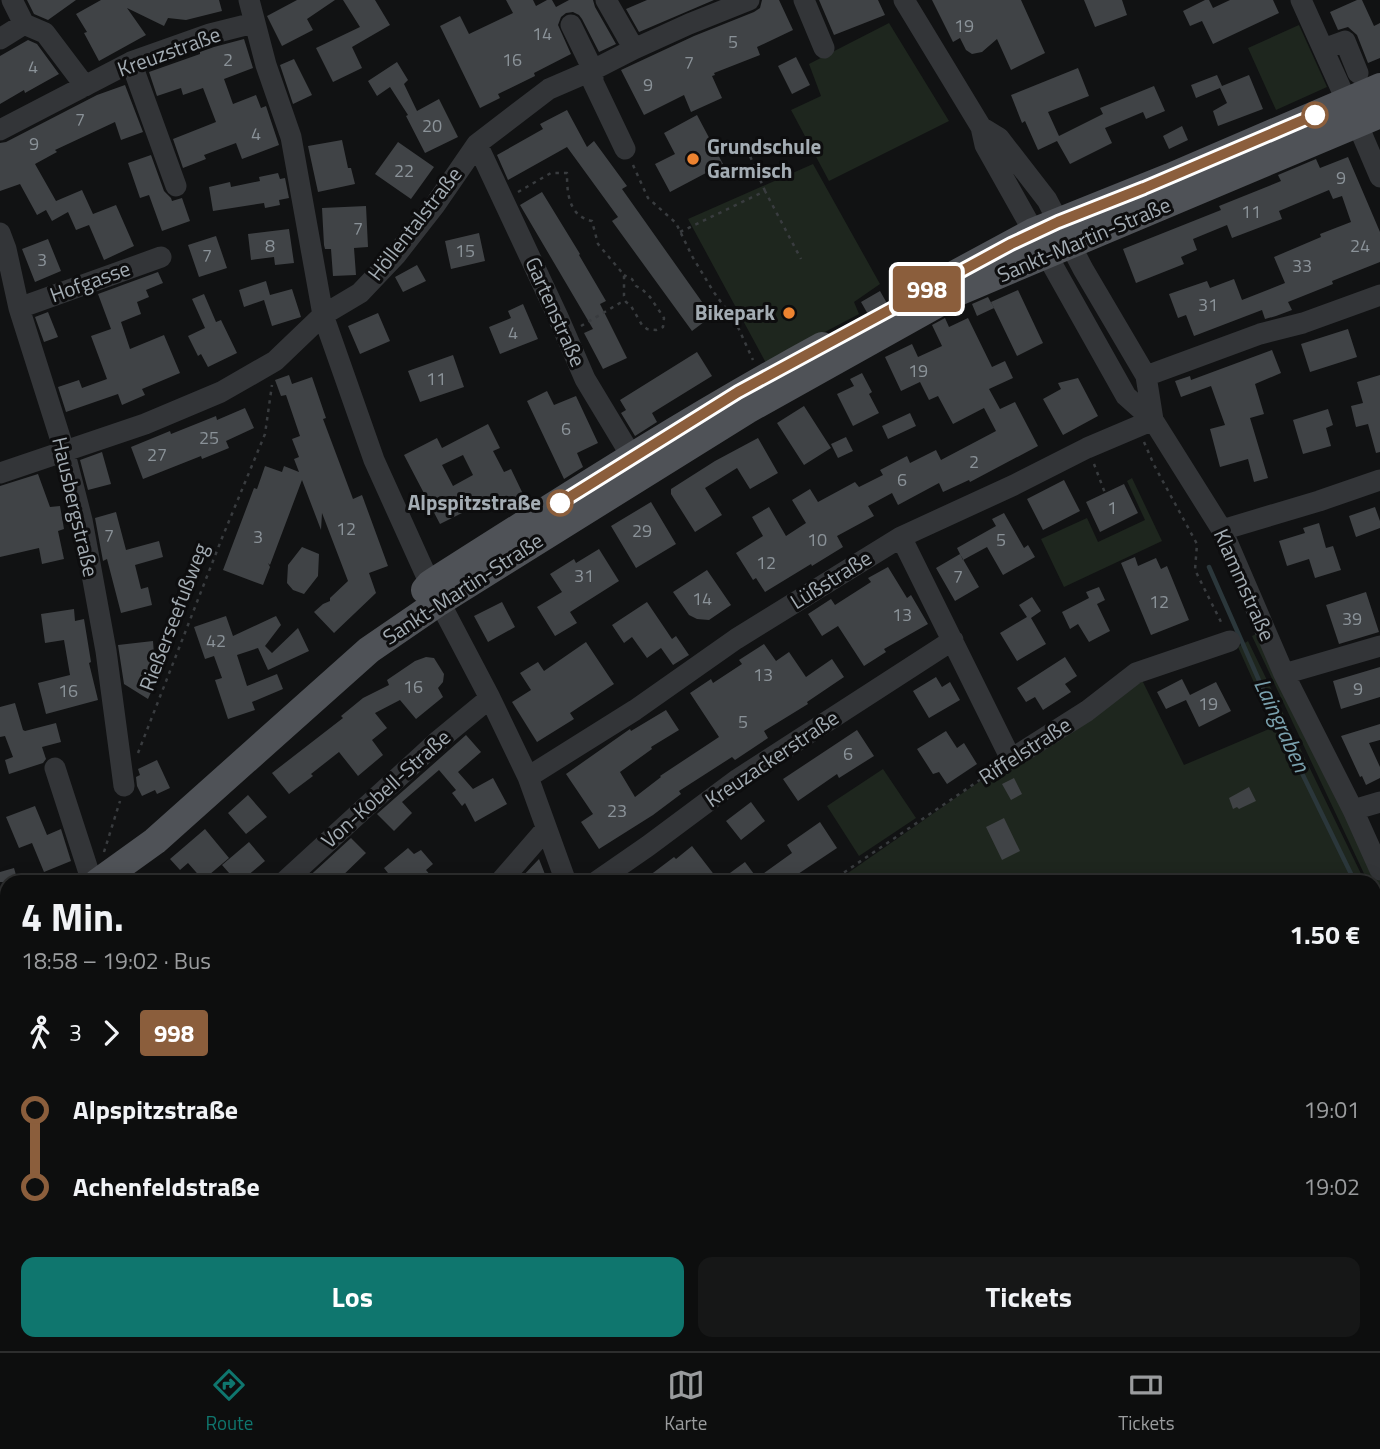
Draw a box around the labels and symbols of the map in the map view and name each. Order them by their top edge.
house number: 19 [954,12,974,39]
street label: Kreuzstraße [113,18,225,85]
house number: 14 [532,20,552,47]
house number: 5 [728,28,738,55]
house number: 2 [223,46,233,73]
house number: 16 [502,46,522,73]
house number: 7 [684,49,694,76]
house number: 4 [28,53,38,80]
house number: 9 [643,71,653,98]
unlabelled marker [1302,102,1328,128]
house number: 7 [75,106,85,133]
house number: 20 [422,112,442,139]
house number: 4 [251,120,261,147]
house number: 9 [29,130,39,157]
place label: Grundschule Garmisch [707,130,821,186]
marker: Grundschule Garmisch [685,151,701,167]
house number: 22 [394,157,414,184]
street label: Höllentalstraße [359,160,469,287]
house number: 9 [1336,164,1346,191]
street label: Sankt-Martin-Straße [992,188,1175,290]
house number: 11 [1241,198,1261,225]
house number: 7 [353,215,363,242]
house number: 8 [265,232,275,259]
house number: 24 [1350,232,1370,259]
house number: 15 [455,237,475,264]
house number: 7 [202,242,212,269]
house number: 3 [37,246,47,273]
street label: Gartenstraße [517,251,594,372]
street label: Hofgasse [45,252,134,310]
house number: 33 [1292,252,1312,279]
line badge: 998 [887,266,967,312]
house number: 31 [1198,291,1218,318]
place label: Bikepark [695,296,775,328]
marker: Bikepark [781,305,797,321]
house number: 4 [508,319,518,346]
house number: 19 [908,357,928,384]
house number: 11 [426,365,446,392]
house number: 6 [561,415,571,442]
house number: 25 [199,424,219,451]
street label: Hausbergstraße [44,434,108,580]
house number: 27 [147,441,167,468]
house number: 2 [969,448,979,475]
house number: 6 [897,466,907,493]
place label: Alpspitzstraße [408,486,541,518]
marker: Alpspitzstraße [547,490,573,516]
house number: 1 [1107,494,1117,521]
house number: 12 [336,515,356,542]
house number: 29 [632,517,652,544]
house number: 7 [104,522,114,549]
house number: 3 [253,523,263,550]
street label: Klammstraße [1206,523,1284,646]
street label: Sankt-Martin-Straße [376,524,549,652]
house number: 10 [807,526,827,553]
house number: 5 [996,526,1006,553]
street label: Rießerseefußweg [130,538,216,695]
street label: Lüßstraße [784,542,877,617]
house number: 12 [756,549,776,576]
house number: 31 [574,562,594,589]
house number: 7 [953,563,963,590]
house number: 14 [692,585,712,612]
house number: 12 [1149,588,1169,615]
house number: 13 [892,601,912,628]
house number: 39 [1342,605,1362,632]
house number: 42 [206,627,226,654]
house number: 13 [753,661,773,688]
water label: Laingraben [1245,672,1320,778]
house number: 16 [403,673,423,700]
house number: 9 [1353,675,1363,702]
house number: 16 [58,677,78,704]
house number: 19 [1198,690,1218,717]
street label: Kreuzackerstraße [698,702,845,815]
house number: 5 [738,708,748,735]
street label: Riffelstraße [972,708,1077,792]
street label: Von-Kobell-Straße [313,721,457,855]
house number: 6 [843,740,853,767]
house number: 23 [607,797,627,824]

